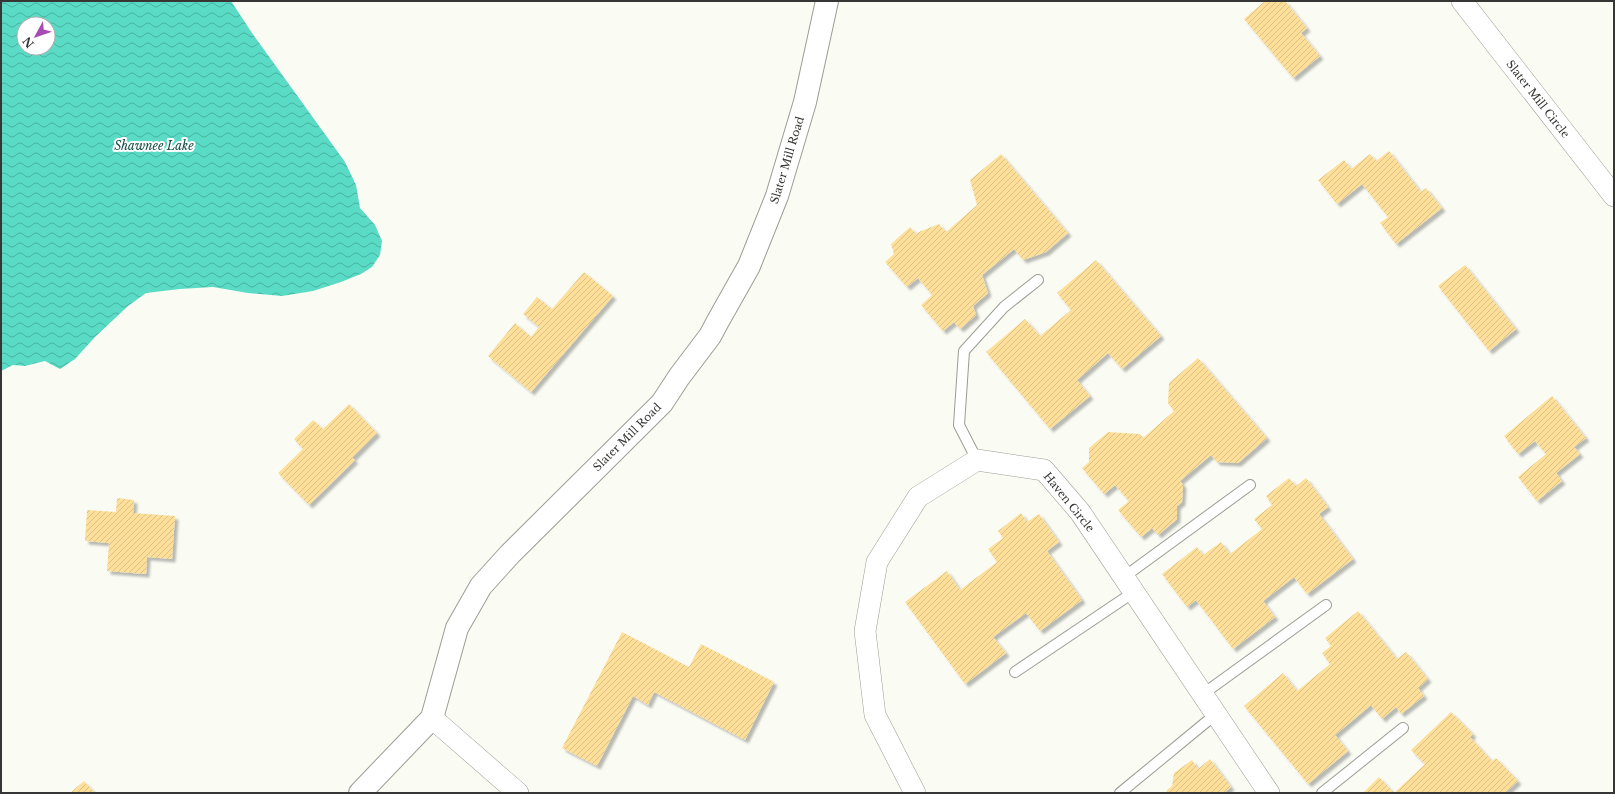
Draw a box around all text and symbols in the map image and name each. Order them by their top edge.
north arrow [16,16,56,56]
text: N [19,33,37,51]
street label: Slater Mill Circle [1503,57,1573,141]
street label: Slater Mill Road [767,114,807,205]
water label: Shawnee Lake [114,138,194,153]
street label: Slater Mill Road [590,400,664,474]
street label: Haven Circle [1041,469,1097,535]

